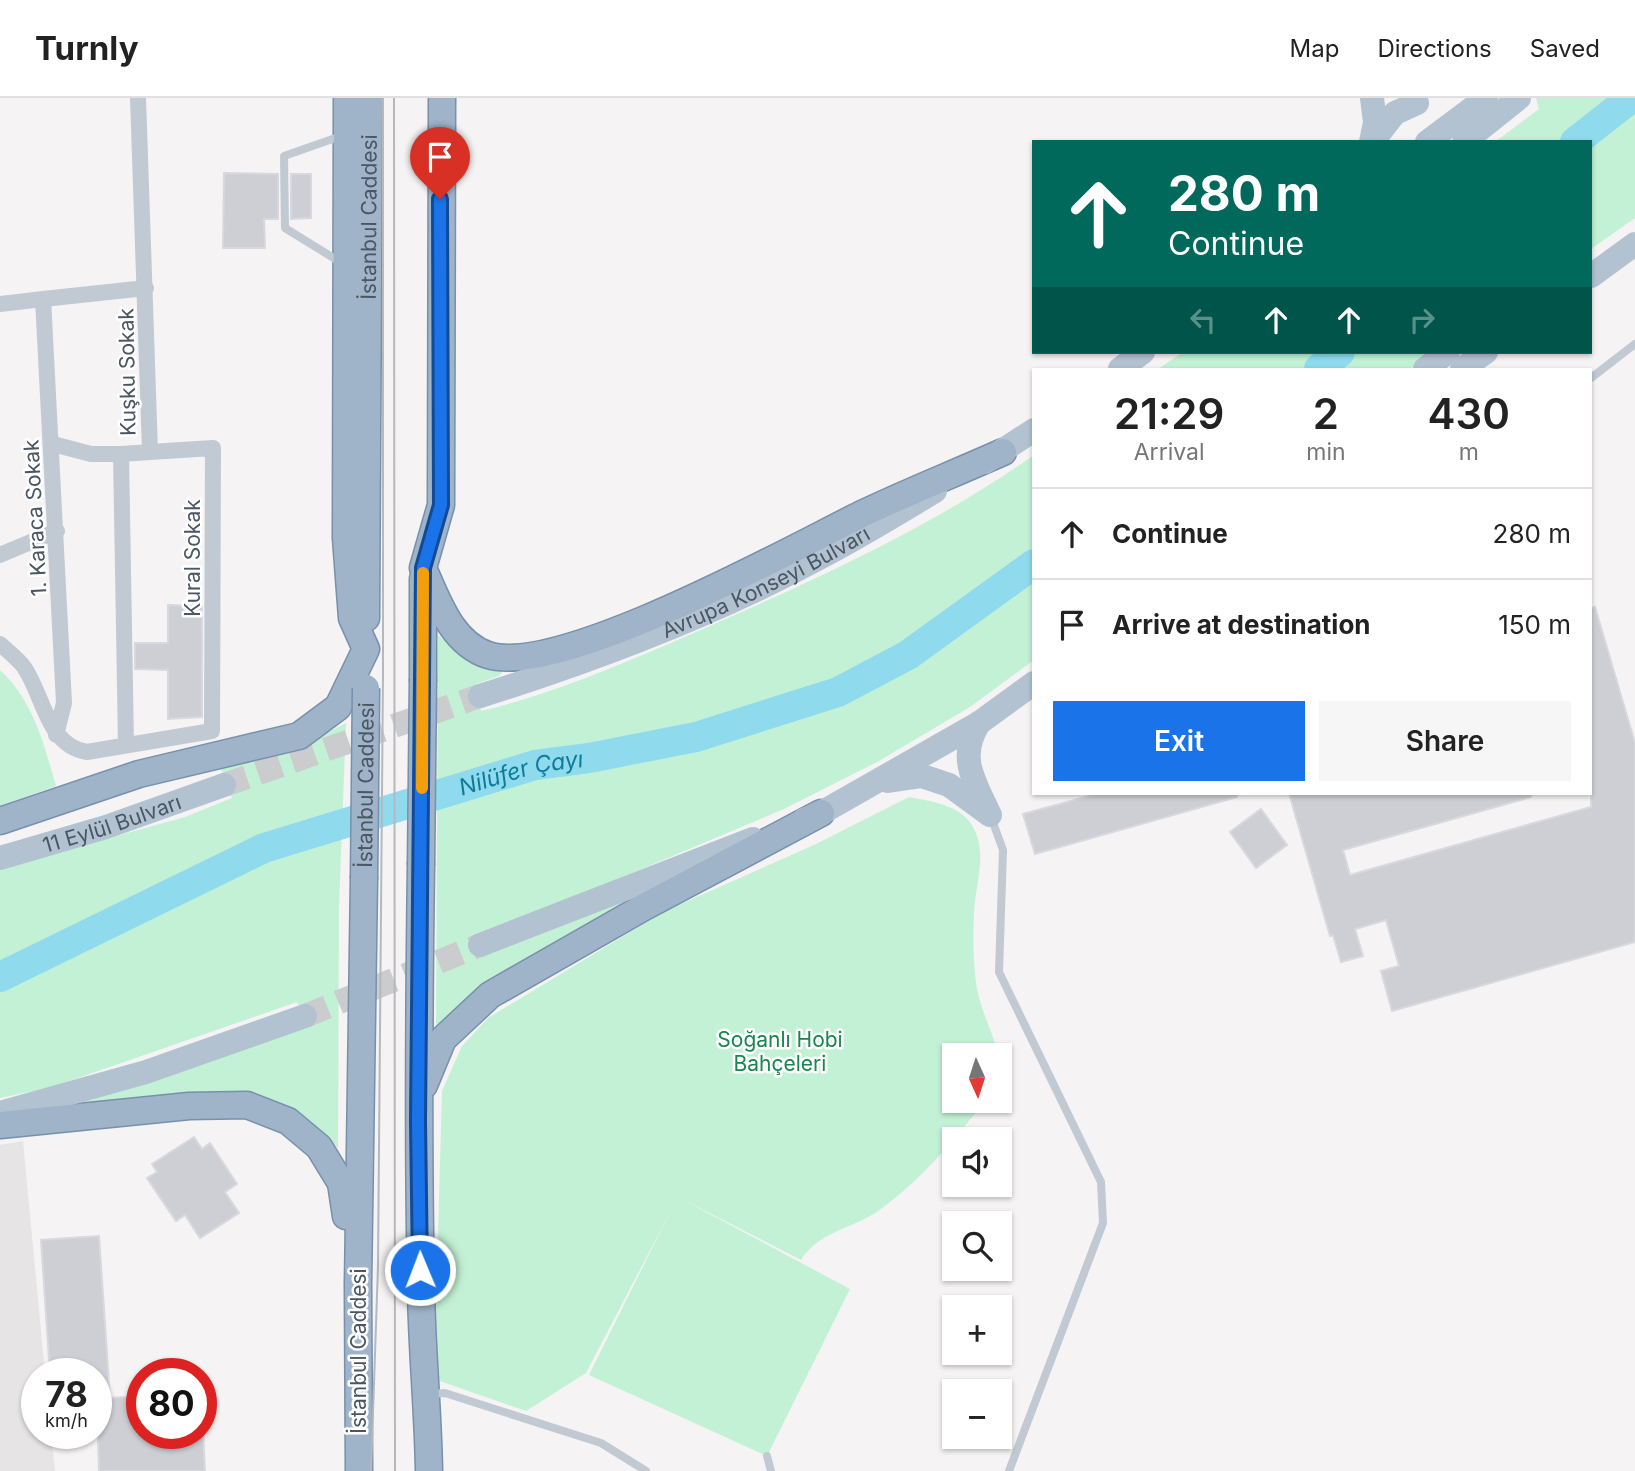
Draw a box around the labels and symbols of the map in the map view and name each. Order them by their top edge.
pin [410,127,470,199]
street label: İstanbul Caddesi [354,134,381,300]
street label: Kuşku Sokak [113,307,141,436]
street label: 1. Karaca Sokak [18,439,52,597]
street label: Kural Sokak [180,499,205,617]
street label: Avrupa Konseyi Bulvarı [658,520,874,643]
street label: İstanbul Caddesi [351,702,378,868]
water label: Nilüfer Çayı [455,745,585,802]
street label: 11 Eylül Bulvarı [40,789,184,857]
park label: Soğanlı Hobi Bahçeleri [717,1027,843,1076]
north arrow [942,1043,1012,1113]
position arrow [383,1233,457,1307]
street label: İstanbul Caddesi [345,1268,371,1434]
speed limit sign: 80 [126,1358,217,1449]

